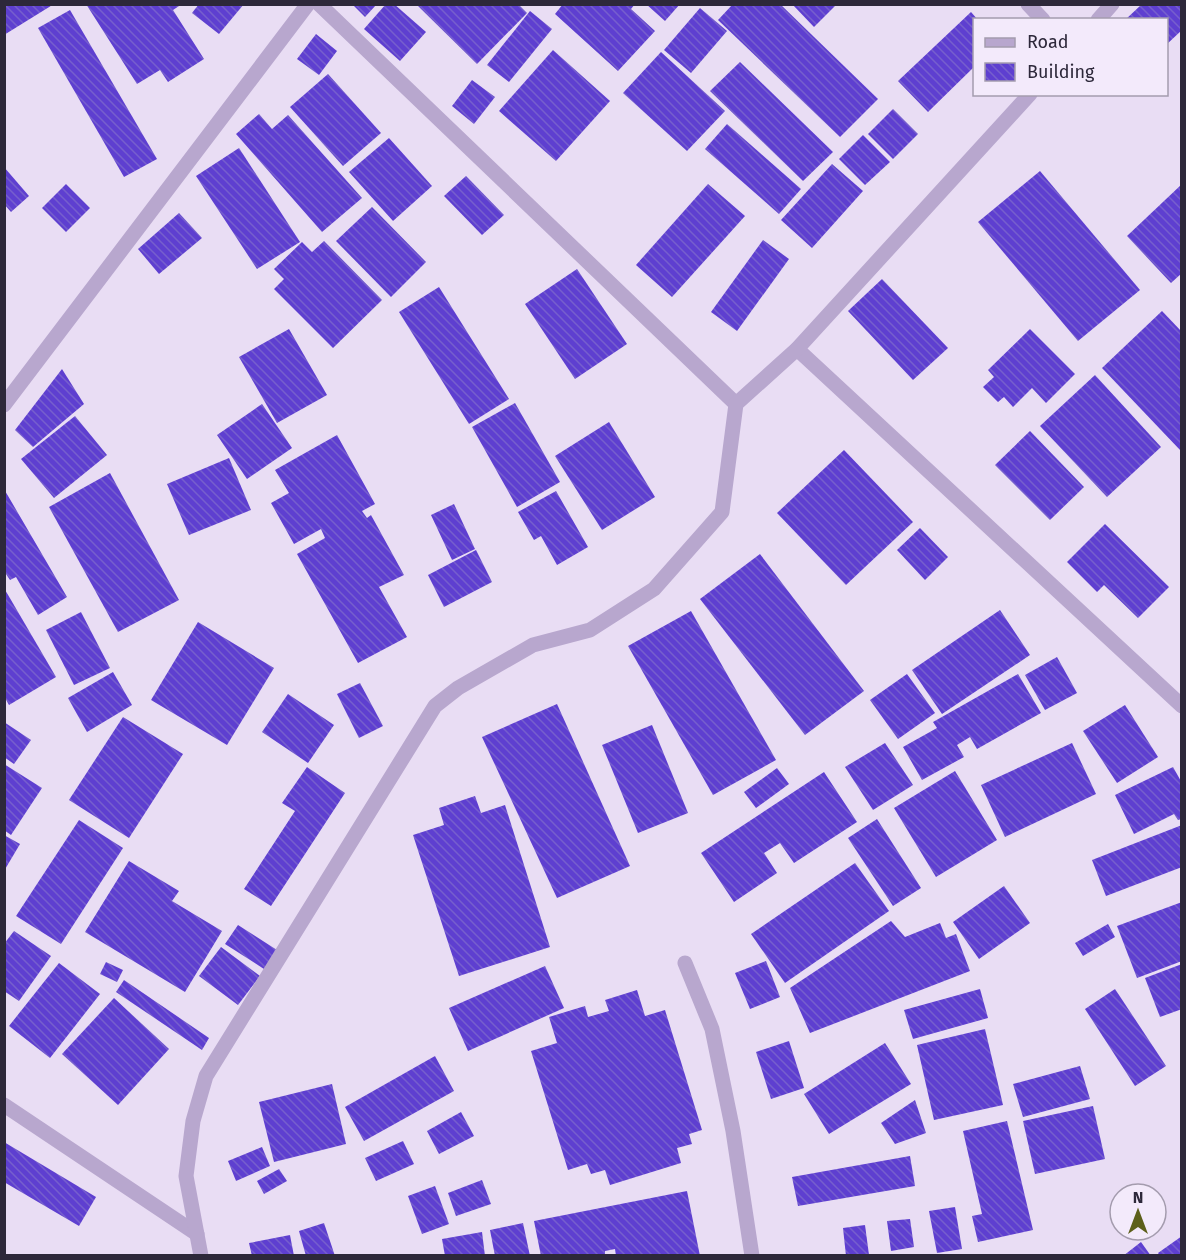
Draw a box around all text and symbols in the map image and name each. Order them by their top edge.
legend [973,18,1168,96]
text: Road [1027,31,1069,53]
text: Building [1027,61,1095,83]
north arrow [1108,1182,1168,1242]
text: N [1133,1188,1143,1207]

